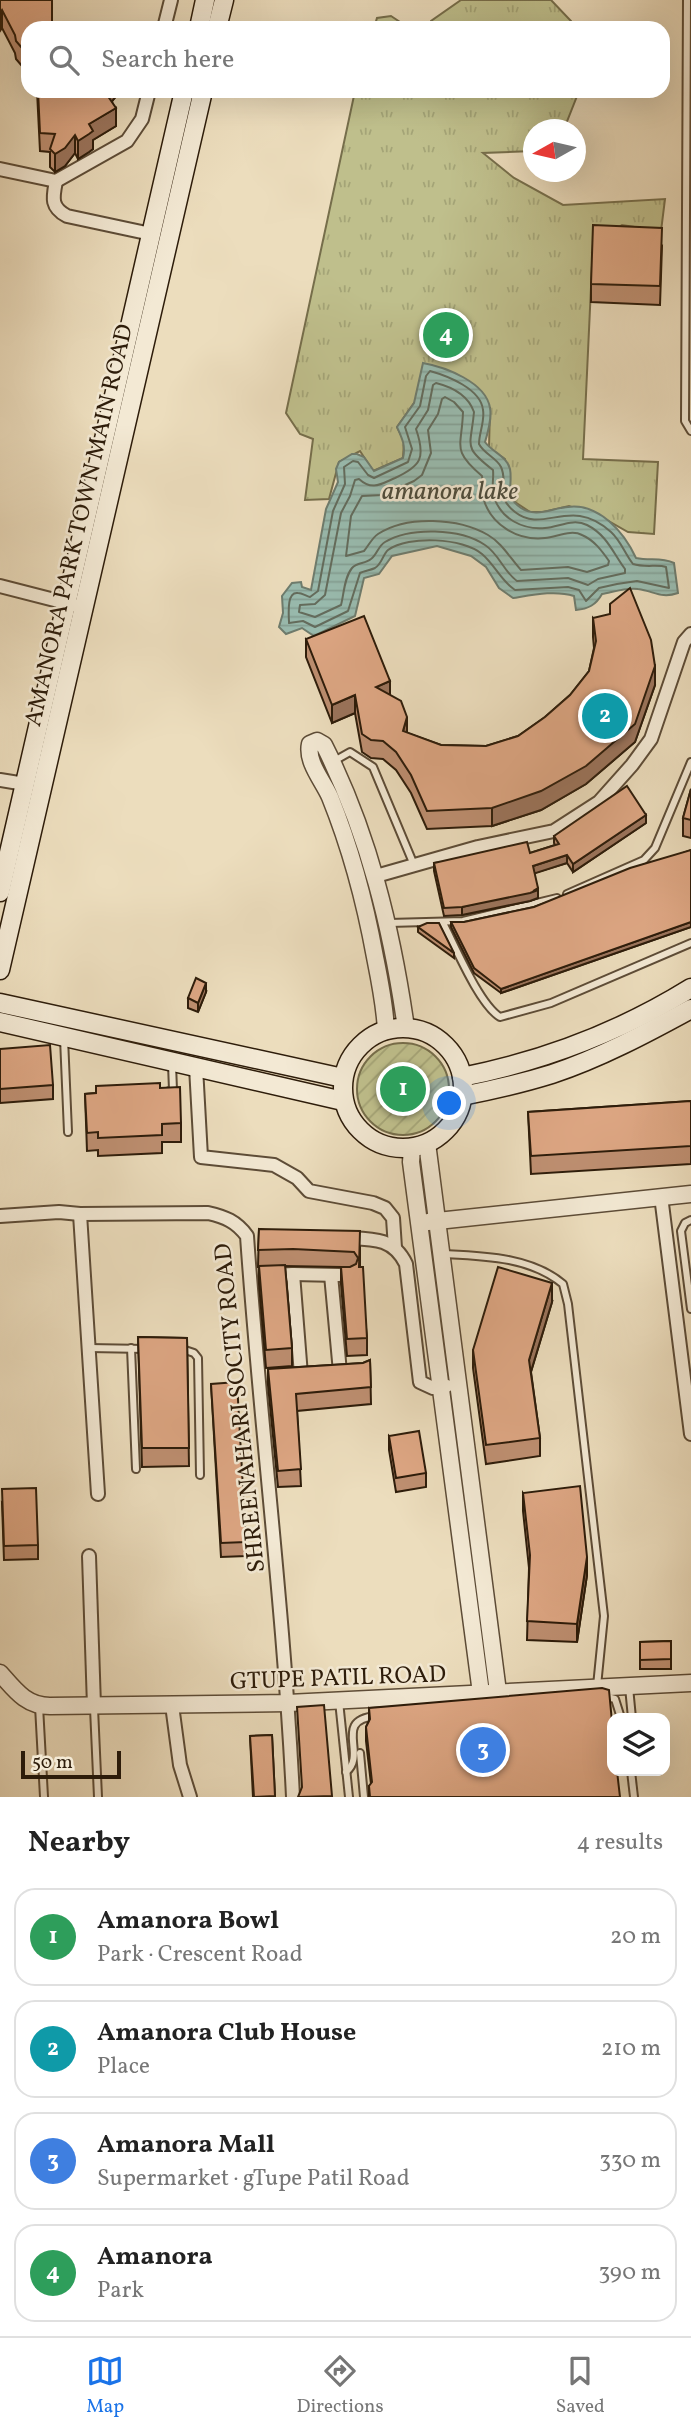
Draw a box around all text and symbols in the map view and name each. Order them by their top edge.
search box [21,21,670,98]
icon: search [45,41,83,79]
text: Search here [101,42,234,78]
north arrow [523,119,586,182]
pin: 4 [423,309,469,361]
street label: AMANORA PARK TOWN MAIN ROAD [17,321,143,730]
water label: amanora lake [382,474,519,510]
pin: 2 [582,690,628,742]
pin: 1 [380,1063,426,1115]
your location [432,1086,466,1120]
street label: SHREENAHARI SOCITY ROAD [207,1241,275,1574]
street label: GTUPE PATIL ROAD [230,1658,447,1700]
map controls [607,1713,670,1776]
button: layers [607,1713,670,1776]
pin: 3 [460,1724,506,1776]
scale bar [21,1748,121,1780]
text: 50 m [32,1750,73,1776]
text: Nearby [28,1822,130,1864]
text: 4 results [577,1827,663,1859]
text: Amanora Bowl [97,1903,279,1939]
text: 1 [48,1921,58,1953]
text: 20 m [610,1921,661,1953]
text: Park · Crescent Road [97,1939,303,1971]
text: Amanora Club House [97,2015,356,2051]
text: 2 [47,2033,59,2065]
text: 210 m [601,2033,661,2065]
text: Place [97,2051,150,2083]
text: Amanora Mall [97,2127,275,2163]
text: 3 [47,2145,59,2177]
text: 330 m [599,2145,661,2177]
text: Supermarket · gTupe Patil Road [97,2163,410,2195]
text: Amanora [97,2239,213,2275]
text: 4 [46,2257,60,2289]
text: 390 m [598,2257,661,2289]
text: Park [97,2275,144,2307]
tab: Map [86,2352,124,2420]
tab: Directions [297,2352,384,2420]
tab: Saved [556,2352,605,2420]

